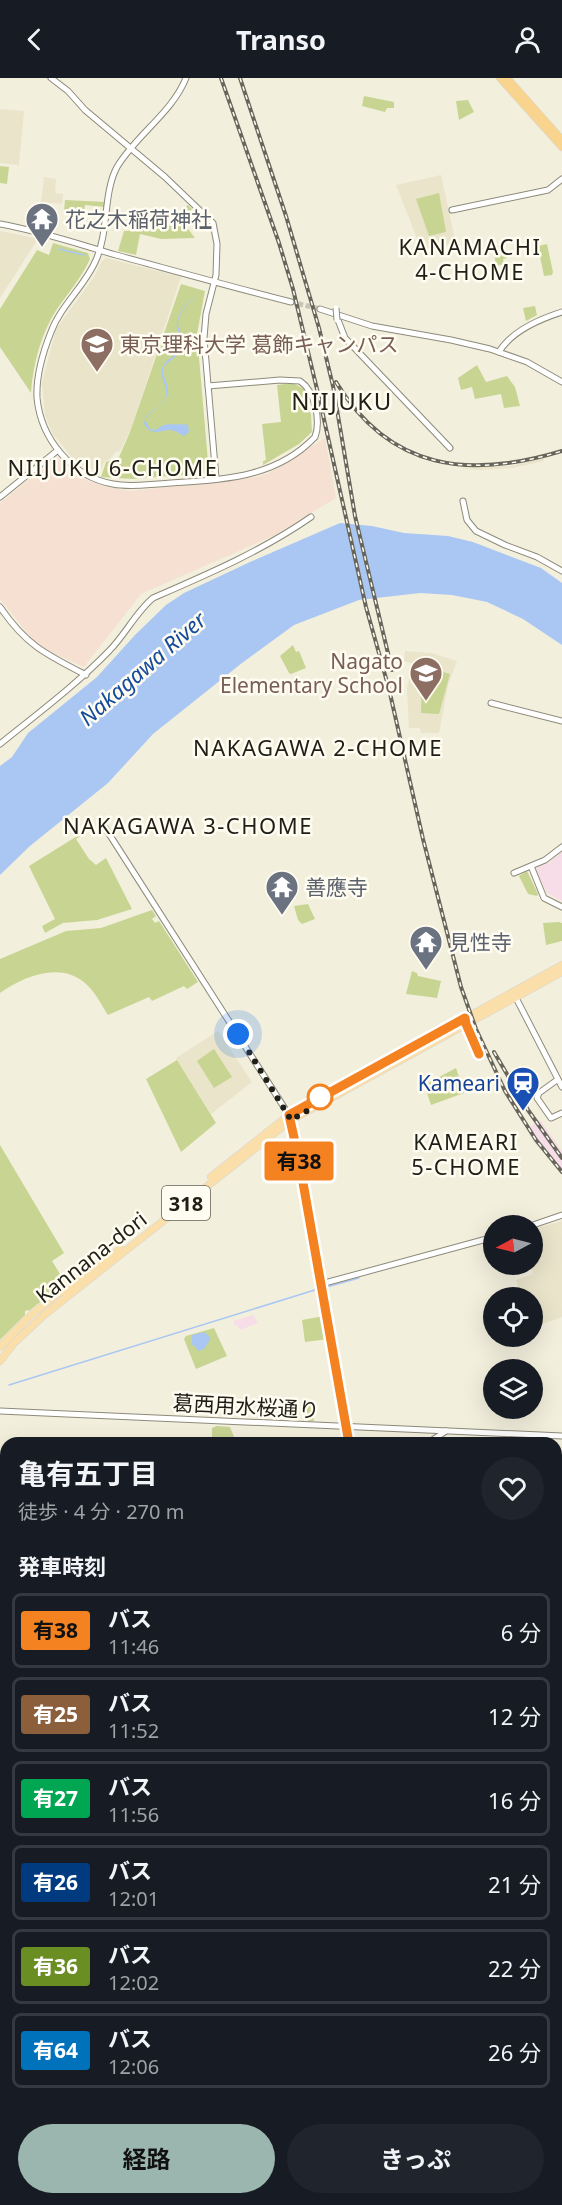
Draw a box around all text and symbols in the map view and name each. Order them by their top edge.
text: Transo [236,21,326,58]
icon: back [18,23,51,56]
icon: person [511,23,544,56]
temple icon: 花之木稲荷神社 [24,201,60,248]
place label: 花之木稲荷神社 [65,205,212,233]
district label: KANAMACHI 4-CHOME [398,231,542,286]
school or university icon: 東京理科大学 葛飾キャンパス [79,326,115,373]
place label: 東京理科大学 葛飾キャンパス [120,330,398,358]
district label: NIIJUKU [291,384,393,417]
district label: NIIJUKU 6-CHOME [8,452,218,482]
water label: Nakagawa River [72,604,213,732]
place label: Nagato Elementary School [220,647,403,699]
school or university icon: Nagato Elementary School [408,655,444,702]
district label: NAKAGAWA 2-CHOME [193,732,443,762]
district label: NAKAGAWA 3-CHOME [63,810,313,840]
temple icon: 善應寺 [264,869,300,916]
place label: 善應寺 [305,873,368,901]
temple icon: 見性寺 [408,924,444,971]
place label: 見性寺 [449,928,512,956]
your location [223,1019,253,1049]
station icon: Kameari [505,1065,541,1112]
place label: Kameari [418,1069,500,1097]
unlabelled marker [307,1084,333,1110]
district label: KAMEARI 5-CHOME [411,1126,521,1181]
line badge: 有38 [264,1142,334,1180]
text: 有38 [276,1147,322,1175]
road number: 318 [162,1186,210,1220]
street label: Kannana-dori [30,1205,152,1309]
north arrow [483,1215,543,1275]
map controls [483,1215,543,1419]
button: locate [483,1287,543,1347]
button: layers [483,1359,543,1419]
street label: 葛西用水桜通り [172,1388,320,1424]
text: 亀有五丁目 [18,1454,158,1492]
button: heart [481,1457,544,1520]
text: 徒歩 · 4 分 · 270 m [18,1498,184,1525]
text: 発車時刻 [18,1551,106,1581]
text: バス [108,1603,152,1633]
text: 有38 [33,1616,78,1644]
text: 6 分 [501,1617,541,1647]
text: 11:46 [108,1633,159,1660]
text: バス [108,1687,152,1717]
text: 有25 [33,1700,78,1728]
text: 12 分 [488,1701,541,1731]
text: 11:52 [108,1717,159,1744]
text: バス [108,1771,152,1801]
text: 有27 [33,1784,78,1812]
text: 16 分 [488,1785,541,1815]
text: 11:56 [108,1801,159,1828]
text: バス [108,1855,152,1885]
text: 有26 [33,1868,78,1896]
text: 21 分 [488,1869,541,1899]
text: 12:01 [108,1885,159,1912]
text: バス [108,1939,152,1969]
text: 有36 [33,1952,78,1980]
text: 22 分 [488,1953,541,1983]
text: 12:02 [108,1969,159,1996]
text: バス [108,2023,152,2053]
text: 有64 [33,2036,78,2064]
text: 26 分 [488,2037,541,2067]
text: 12:06 [108,2053,159,2080]
button: 経路 [18,2124,275,2193]
button: きっぷ [287,2124,544,2193]

